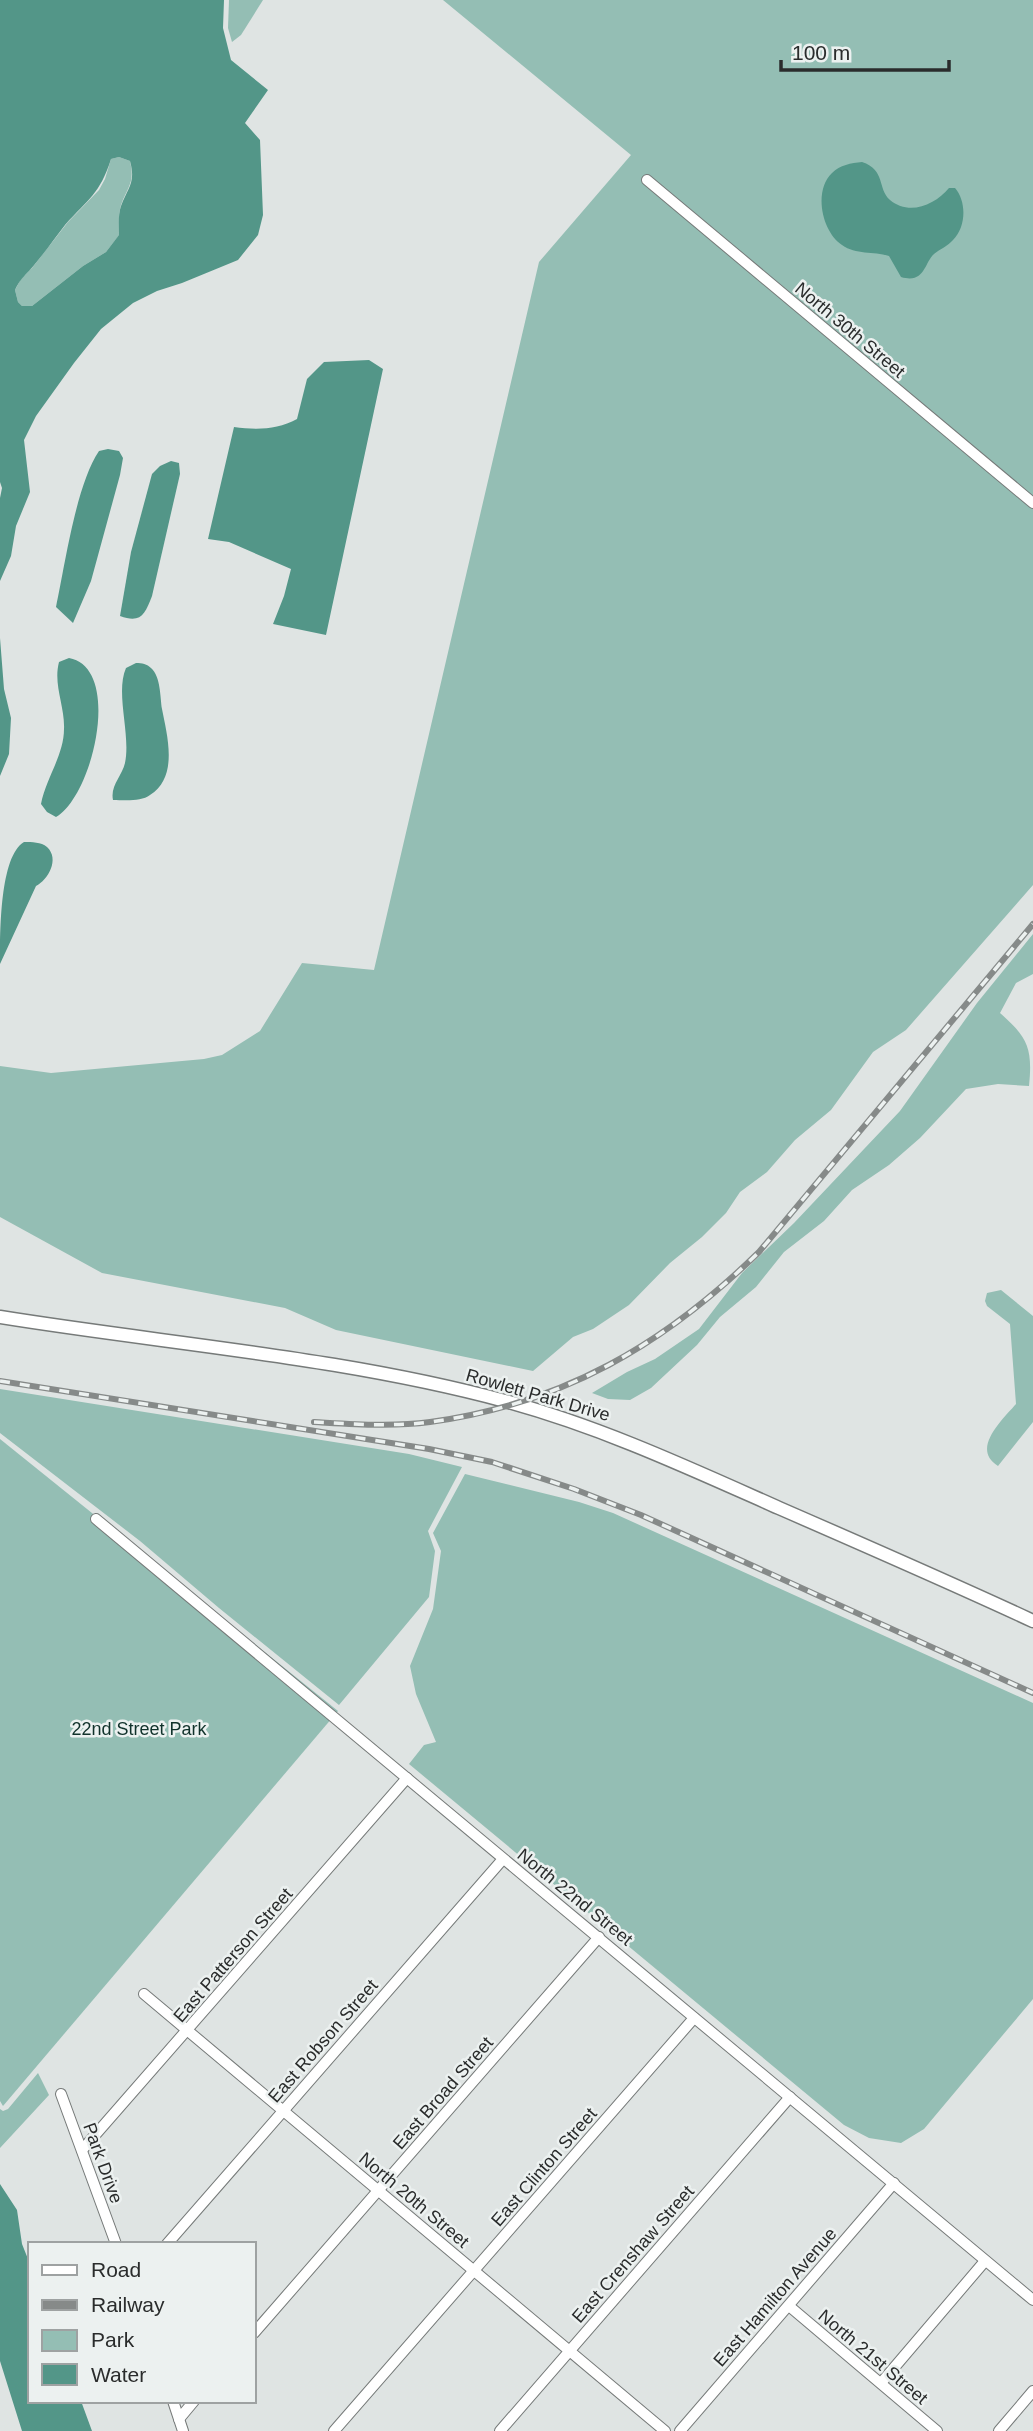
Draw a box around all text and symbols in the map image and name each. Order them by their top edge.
scale bar [781,28,949,72]
text: 100 m [792,41,850,64]
street label: North 30th Street [791,278,909,382]
street label: Rowlett Park Drive [464,1365,612,1425]
park label: 22nd Street Park [71,1719,208,1739]
street label: North 22nd Street [513,1845,637,1949]
street label: East Patterson Street [169,1884,297,2026]
street label: East Robson Street [264,1976,382,2106]
street label: East Broad Street [389,2033,497,2153]
street label: East Clinton Street [487,2104,601,2230]
street label: Park Drive [79,2120,127,2206]
street label: North 20th Street [355,2148,473,2252]
street label: East Crenshaw Street [568,2181,698,2327]
street label: East Hamilton Avenue [709,2224,841,2370]
legend [28,2242,256,2403]
text: Road [91,2258,141,2281]
text: Railway [91,2293,165,2316]
street label: North 21st Street [814,2306,932,2408]
text: Park [91,2328,135,2351]
text: Water [91,2363,146,2386]

